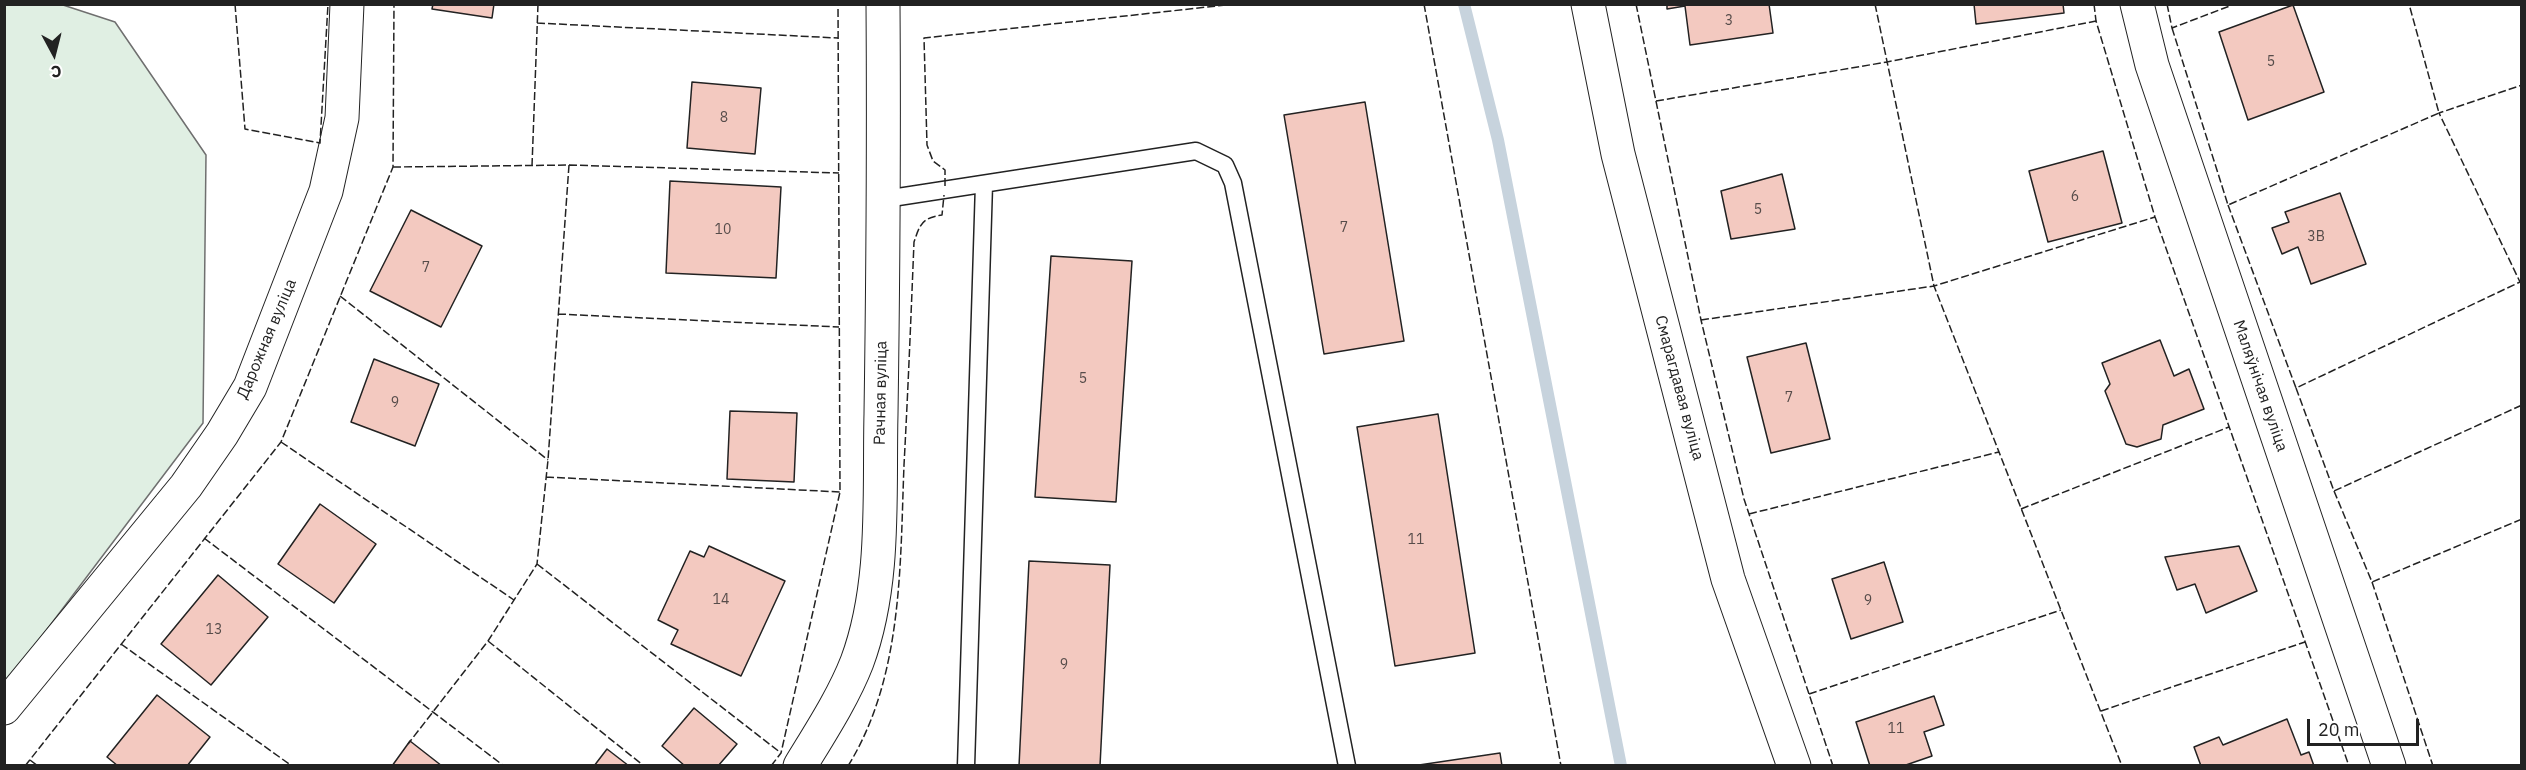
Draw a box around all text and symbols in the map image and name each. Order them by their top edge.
house number: 3 [1725,13,1733,29]
north arrow [24,24,84,84]
house number: 5 [2267,54,2275,70]
text: С [50,61,63,82]
house number: 8 [720,110,728,126]
house number: 6 [2071,189,2079,205]
house number: 5 [1754,202,1762,218]
house number: 7 [1340,220,1348,236]
house number: 10 [715,222,731,238]
house number: 3В [2307,229,2325,245]
house number: 7 [422,260,430,276]
street label: Дарожная вуліца [233,276,301,402]
street label: Смарагдавая вуліца [1650,313,1708,463]
street label: Маляўнічая вуліца [2228,318,2292,454]
street label: Рачная вуліца [870,341,892,445]
house number: 5 [1079,371,1087,387]
house number: 7 [1785,390,1793,406]
house number: 9 [391,395,399,411]
house number: 11 [1408,532,1424,548]
house number: 14 [713,592,729,608]
house number: 9 [1864,593,1872,609]
house number: 13 [206,622,222,638]
house number: 9 [1060,657,1068,673]
scale bar [2310,707,2422,745]
text: 20 m [2318,718,2360,741]
house number: 11 [1888,721,1904,737]

